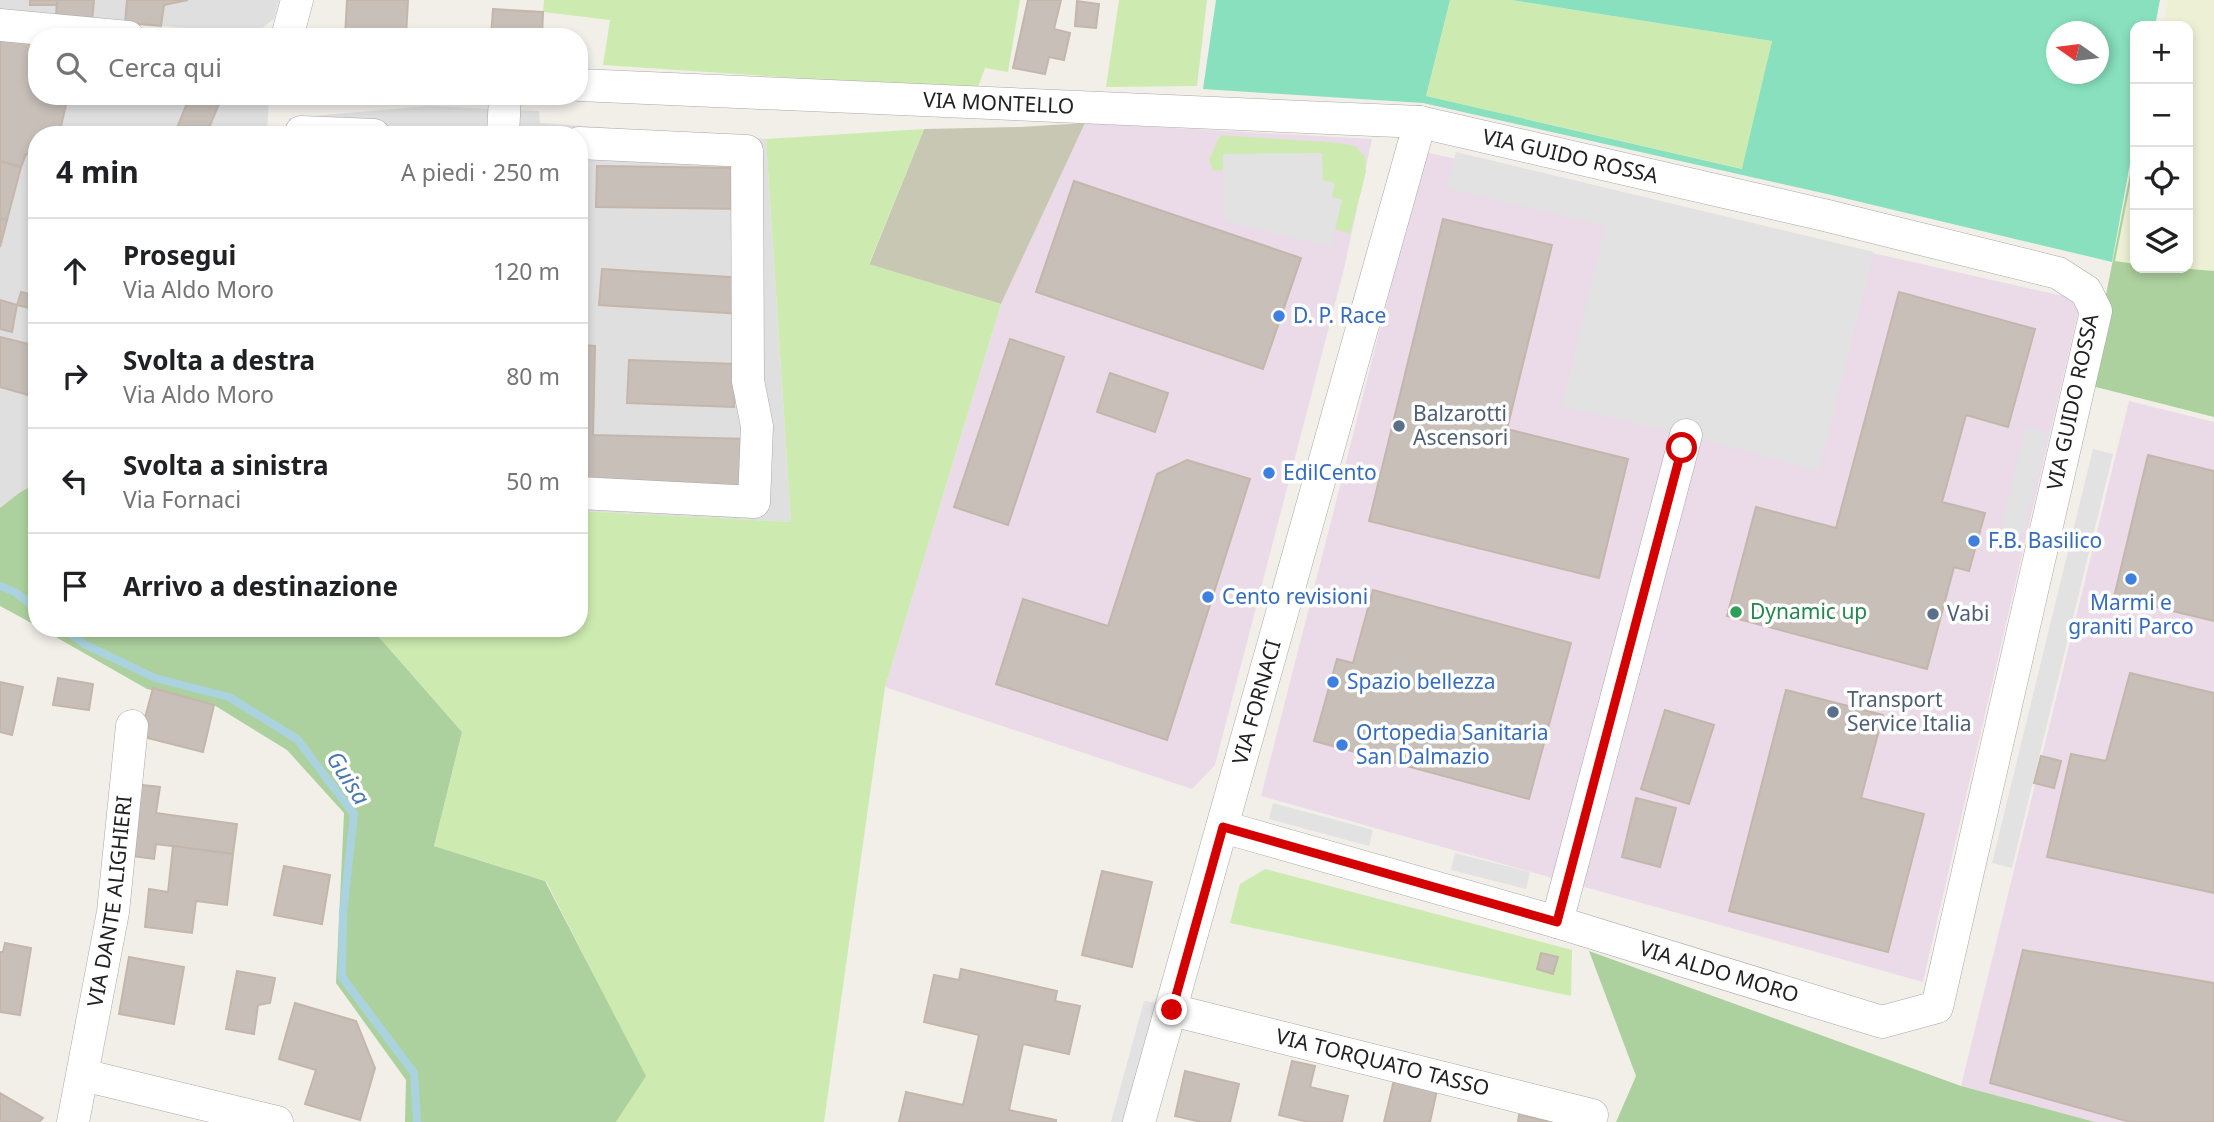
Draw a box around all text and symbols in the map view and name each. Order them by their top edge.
north arrow [2046,21,2109,84]
map controls [2130,21,2193,273]
button: + [2130,21,2193,84]
search box [28,28,588,105]
icon: search [52,48,90,86]
text: Cerca qui [108,49,222,85]
button: − [2130,84,2193,147]
street label: VIA MONTELLO [922,85,1075,120]
street label: VIA GUIDO ROSSA [1480,122,1662,190]
button: locate [2130,147,2193,210]
text: 4 min [56,151,139,192]
text: A piedi · 250 m [401,156,560,188]
button: layers [2130,210,2193,273]
text: Prosegui [123,237,236,273]
icon: ahead [56,252,94,290]
text: 120 m [493,255,560,287]
text: Via Aldo Moro [123,273,274,305]
place label: D. P. Race [1293,301,1386,329]
marker: D. P. Race [1271,308,1287,324]
street label: VIA GUIDO ROSSA [2040,311,2104,492]
text: Svolta a destra [123,342,315,378]
icon: right [56,357,94,395]
text: 80 m [506,360,560,392]
text: Via Aldo Moro [123,378,274,410]
place label: Balzarotti Ascensori [1413,399,1508,451]
marker: Balzarotti Ascensori [1391,418,1407,434]
route start [1666,432,1697,463]
text: Svolta a sinistra [123,447,329,483]
place label: EdilCento [1283,458,1377,486]
icon: left [56,462,94,500]
text: 50 m [506,465,560,497]
marker: EdilCento [1261,465,1277,481]
text: Via Fornaci [123,483,241,515]
place label: F.B. Basilico [1988,526,2102,554]
marker: F.B. Basilico [1966,533,1982,549]
icon: arrive [56,567,94,605]
text: Arrivo a destinazione [123,568,398,604]
marker: Marmi e graniti Parco [2123,571,2139,587]
place label: Cento revisioni [1222,582,1368,610]
place label: Marmi e graniti Parco [2068,588,2194,640]
marker: Cento revisioni [1200,589,1216,605]
place label: Dynamic up [1750,597,1867,625]
place label: Vabi [1947,599,1989,627]
marker: Dynamic up [1728,604,1744,620]
marker: Vabi [1925,606,1941,622]
street label: VIA FORNACI [1225,636,1287,768]
place label: Spazio bellezza [1347,667,1495,695]
marker: Spazio bellezza [1325,674,1341,690]
place label: Transport Service Italia [1847,685,1972,737]
marker: Transport Service Italia [1825,704,1841,720]
place label: Ortopedia Sanitaria San Dalmazio [1356,718,1549,770]
marker: Ortopedia Sanitaria San Dalmazio [1334,737,1350,753]
water label: Guisa [320,744,378,810]
street label: VIA DANTE ALIGHIERI [80,794,138,1009]
street label: VIA ALDO MORO [1636,934,1802,1009]
route end [1156,994,1187,1025]
street label: VIA TORQUATO TASSO [1273,1022,1492,1102]

